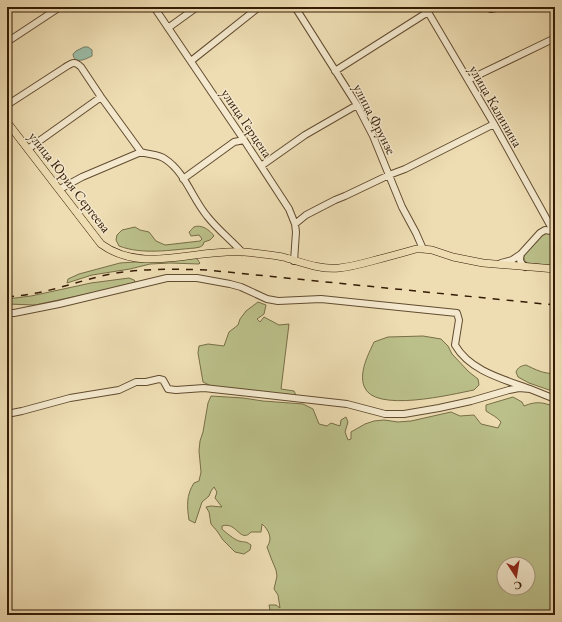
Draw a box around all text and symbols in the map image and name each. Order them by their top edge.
street label: улица Калинина [465,62,527,151]
street label: улица Фрунзе [349,80,401,158]
street label: улица Герцена [217,85,277,161]
street label: улица Юрия Сергеева [25,128,115,237]
north arrow [496,556,536,596]
text: С [513,578,523,593]

